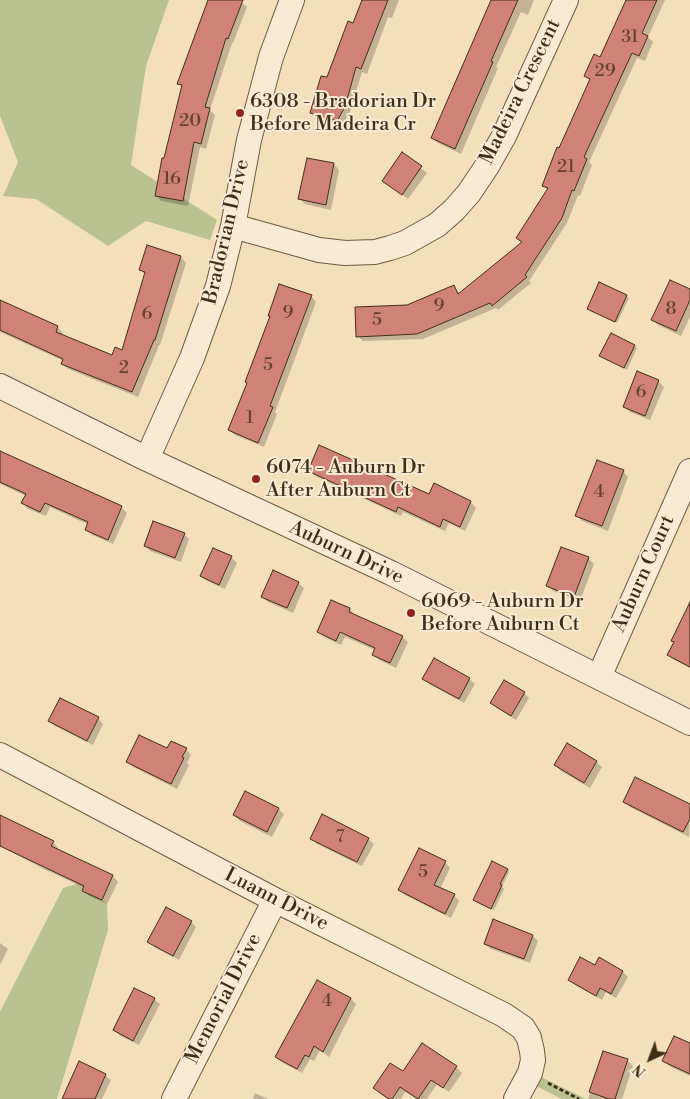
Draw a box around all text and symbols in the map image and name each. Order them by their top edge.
street label: Madeira Crescent [475,15,567,169]
house number: 31 [621,27,639,49]
house number: 29 [594,61,616,83]
place label: 6308 - Bradorian Dr Before Madeira Cr [250,90,436,137]
marker: 6308 - Bradorian Dr Before Madeira Cr [234,107,246,119]
house number: 20 [179,111,201,133]
street label: Bradorian Drive [199,157,255,307]
house number: 21 [557,157,575,179]
house number: 16 [163,169,181,191]
house number: 9 [434,296,444,318]
house number: 8 [665,299,677,321]
house number: 9 [283,303,293,325]
house number: 6 [142,304,152,326]
house number: 5 [372,310,382,332]
house number: 5 [263,355,273,377]
house number: 2 [119,358,129,380]
house number: 6 [636,382,646,404]
house number: 1 [246,408,254,430]
place label: 6074 - Auburn Dr After Auburn Ct [266,456,425,503]
marker: 6074 - Auburn Dr After Auburn Ct [250,473,262,485]
house number: 4 [594,482,604,504]
street label: Auburn Court [608,512,680,636]
street label: Auburn Drive [285,516,407,590]
place label: 6069 - Auburn Dr Before Auburn Ct [421,590,584,637]
marker: 6069 - Auburn Dr Before Auburn Ct [405,607,417,619]
house number: 7 [335,827,345,849]
house number: 5 [418,862,428,884]
street label: Luann Drive [220,864,332,936]
street label: Memorial Drive [181,930,267,1068]
house number: 4 [322,991,332,1013]
north arrow [625,1034,675,1084]
text: N [630,1060,650,1080]

